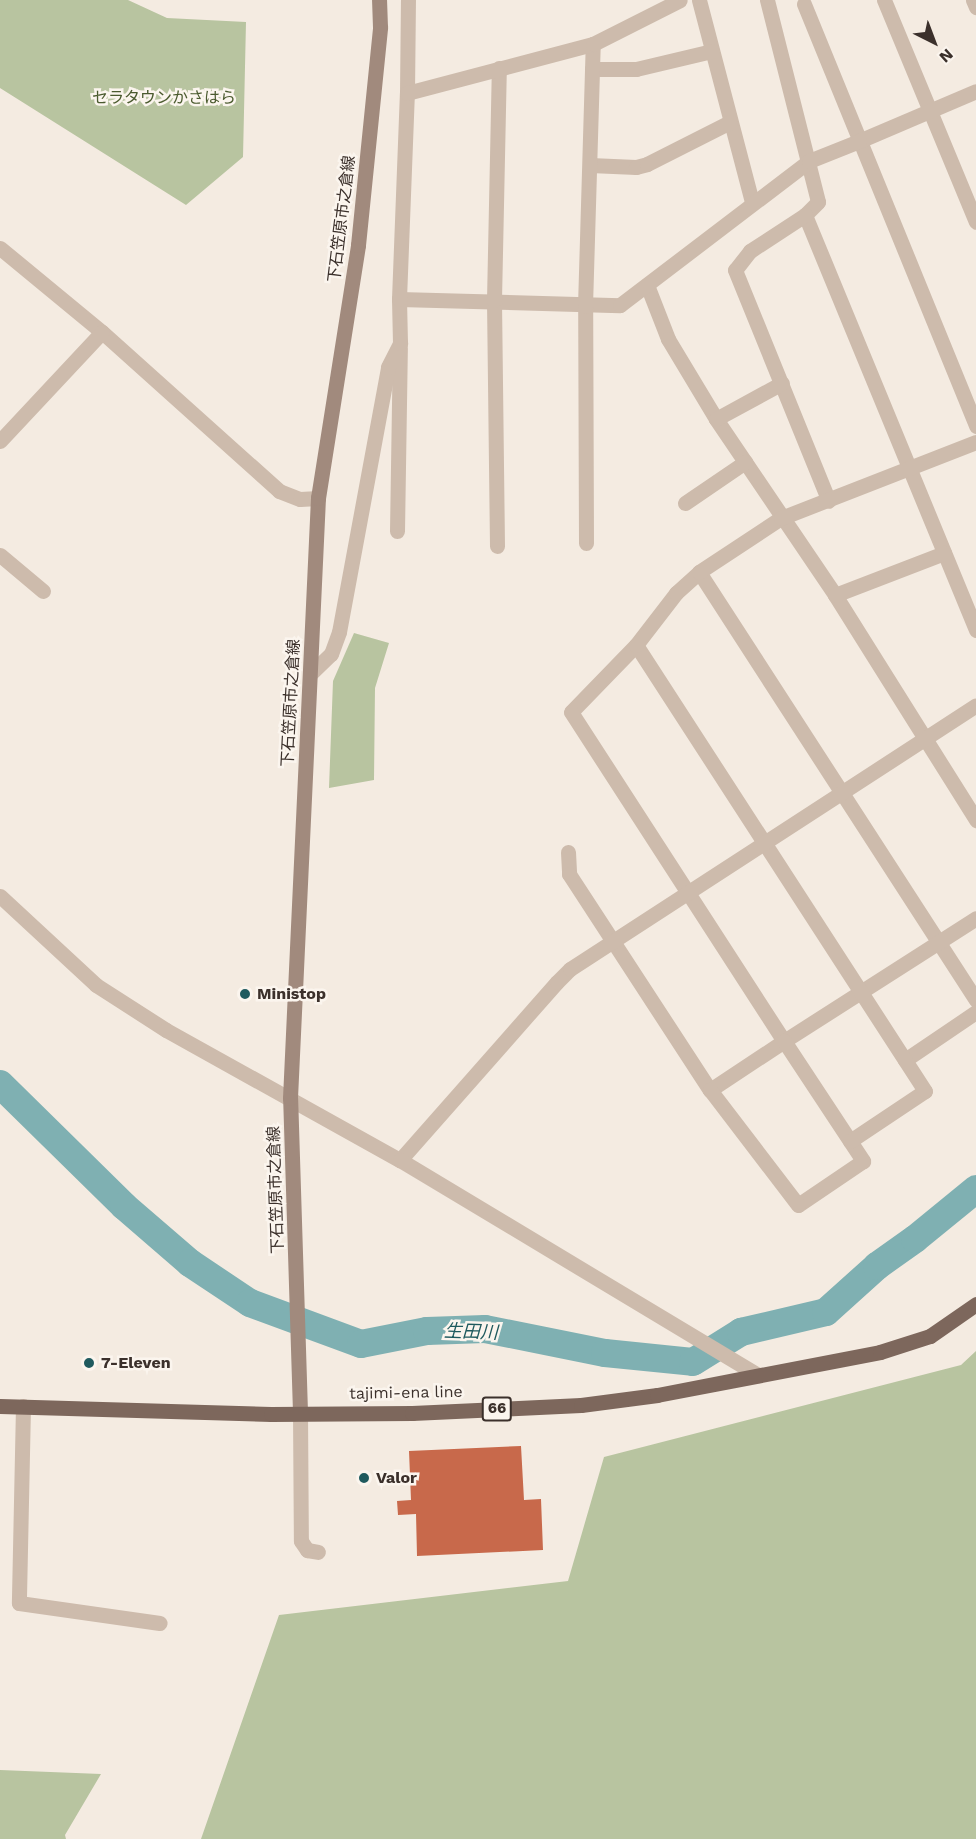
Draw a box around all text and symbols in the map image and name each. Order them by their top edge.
north arrow [904,12,964,72]
text: N [936,45,957,67]
park label: セラタウンかさはら [92,88,236,108]
street label: 下石笠原市之倉線 [325,154,359,284]
street label: 下石笠原市之倉線 [278,639,304,767]
place label: Ministop [257,984,326,1004]
marker: Ministop [238,987,252,1001]
street label: 下石笠原市之倉線 [264,1126,288,1254]
water label: 生田川 [444,1320,498,1344]
place label: 7-Eleven [101,1353,171,1373]
marker: 7-Eleven [82,1356,96,1370]
street label: tajimi-ena line [349,1382,463,1404]
road number: 66 [480,1397,514,1421]
place label: Valor [376,1468,417,1488]
marker: Valor [357,1471,371,1485]

